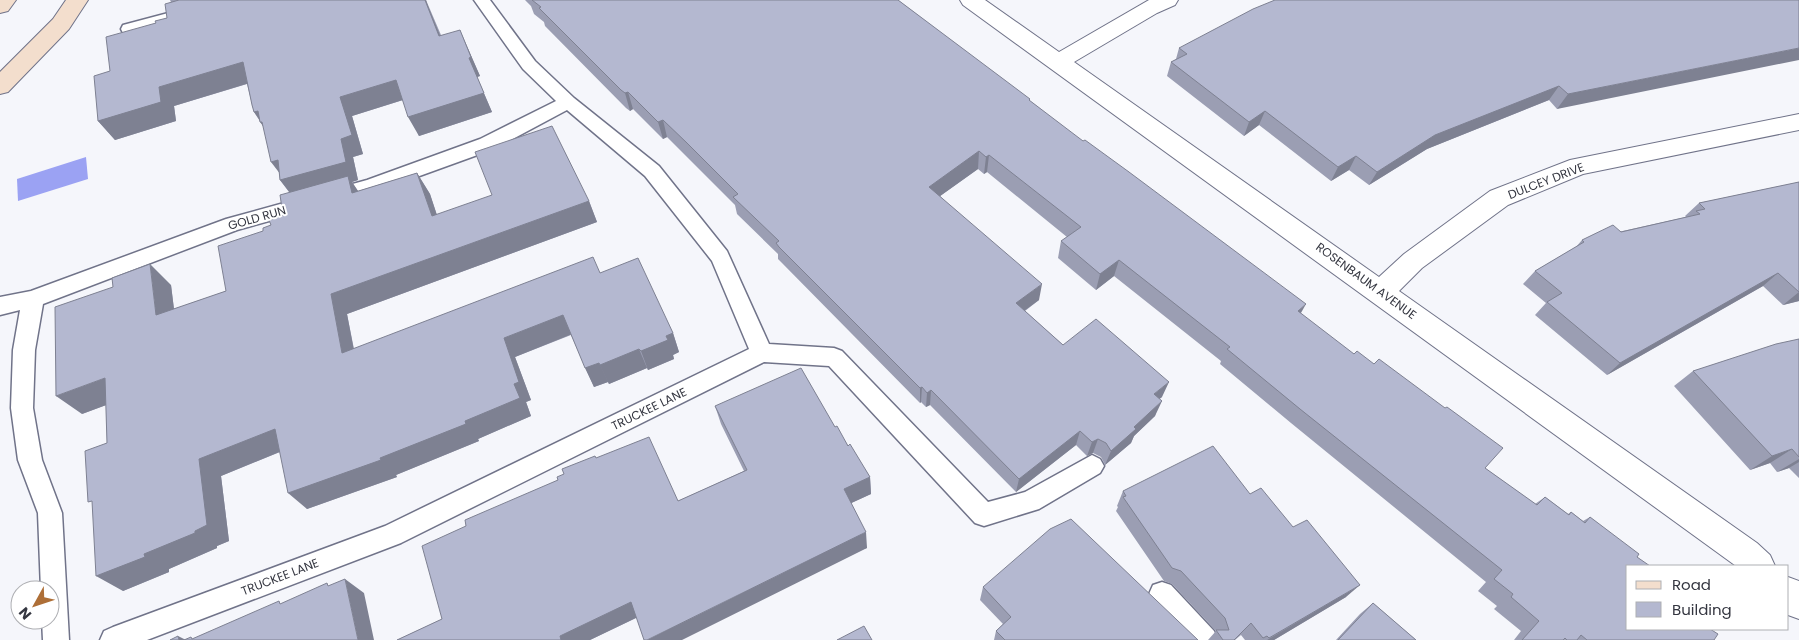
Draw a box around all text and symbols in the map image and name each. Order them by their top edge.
street label: DULCEY DRIVE [1505,158,1586,203]
street label: GOLD RUN [226,201,288,234]
street label: ROSENBAUM AVENUE [1313,238,1420,323]
street label: TRUCKEE LANE [608,383,689,434]
street label: TRUCKEE LANE [239,554,321,599]
legend [1626,565,1789,630]
text: Road [1672,574,1711,595]
north arrow [10,580,60,630]
text: Building [1672,599,1732,620]
text: N [14,603,36,624]

